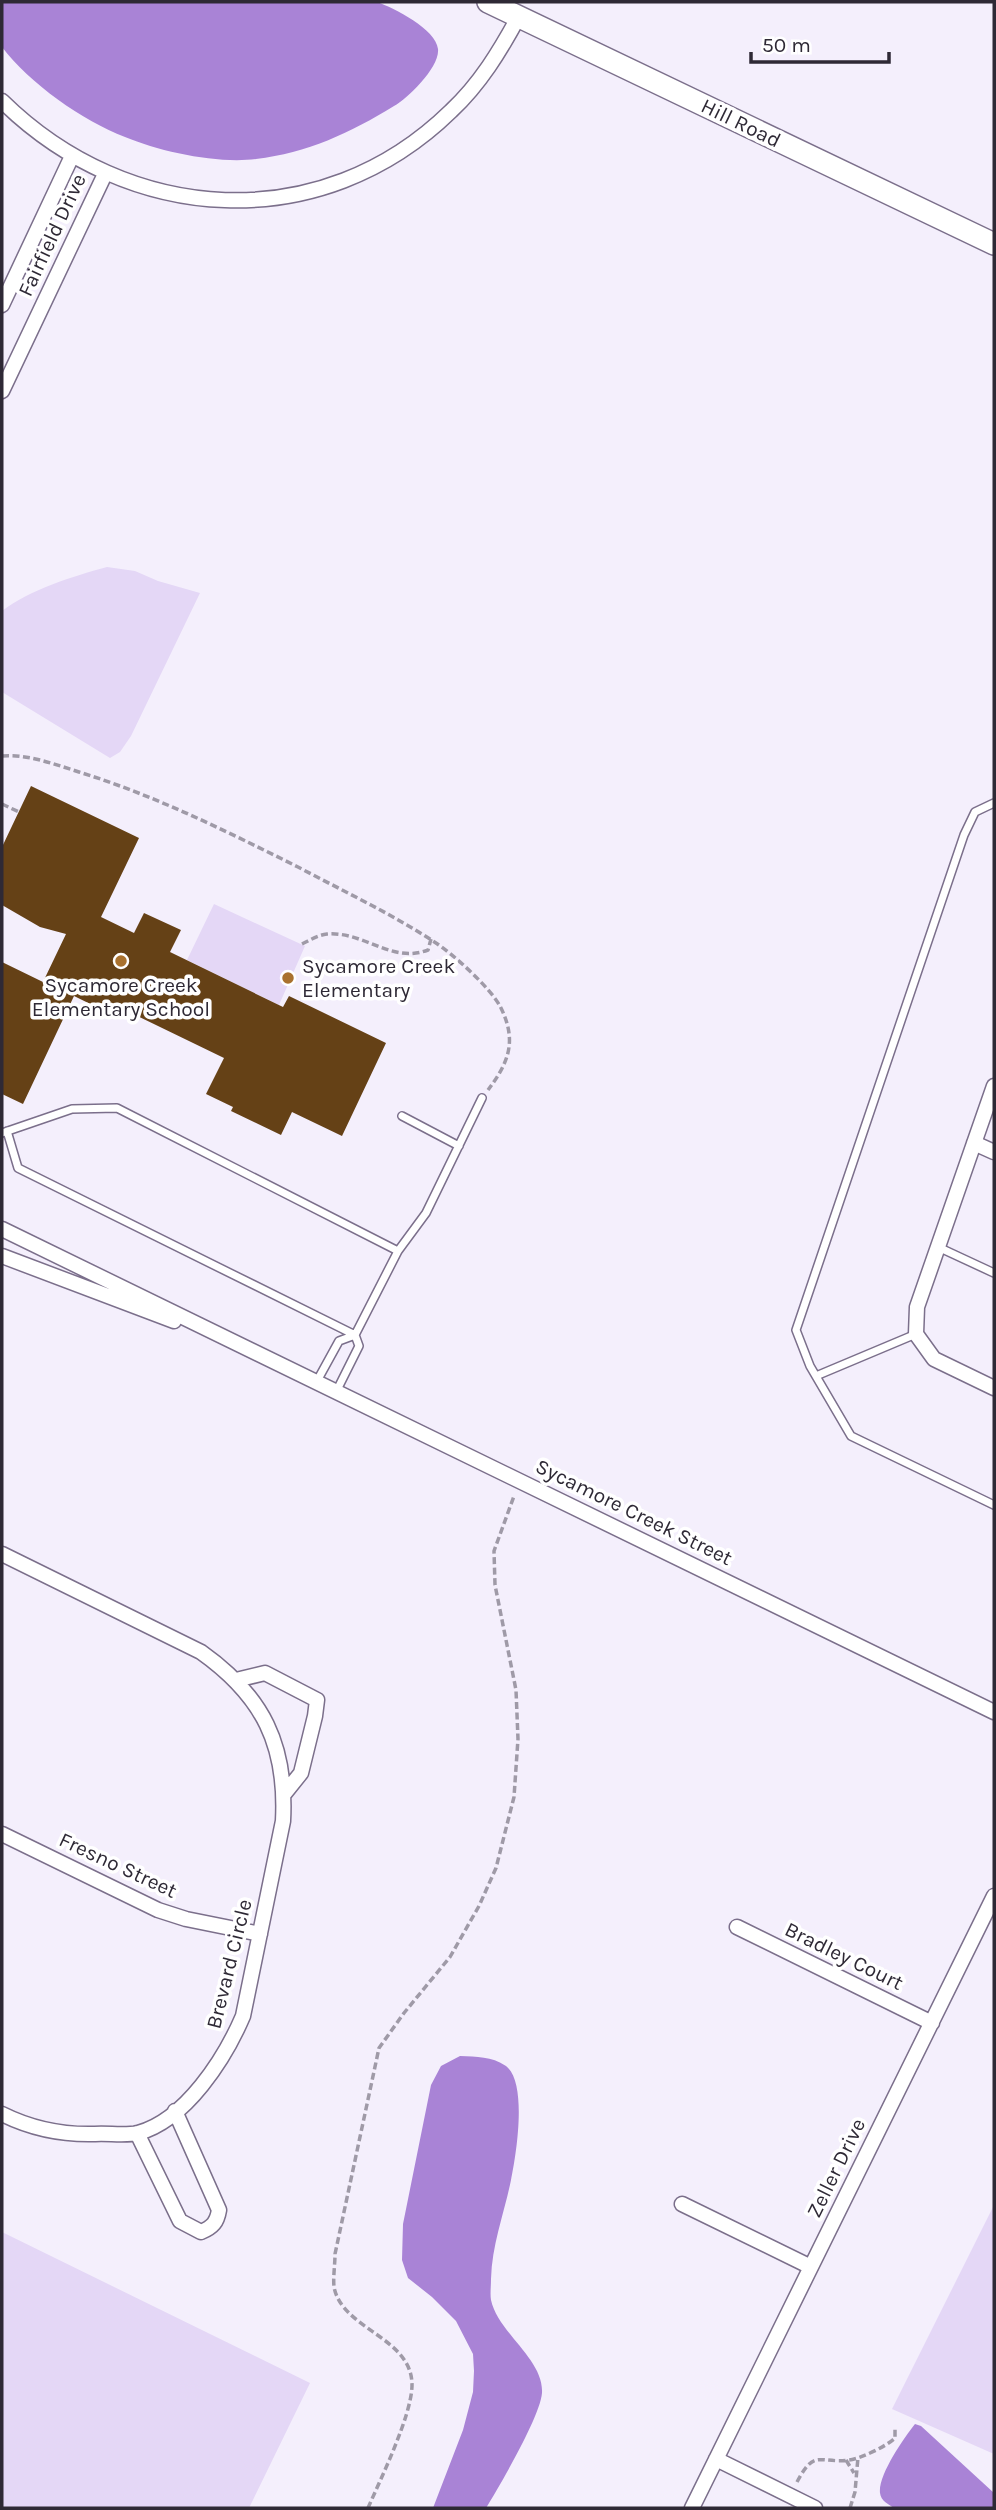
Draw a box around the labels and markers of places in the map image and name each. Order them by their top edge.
marker: Sycamore Creek Elementary School [113,953,129,969]
place label: Sycamore Creek Elementary [302,954,455,1002]
marker: Sycamore Creek Elementary [280,970,296,986]
place label: Sycamore Creek Elementary School [32,973,210,1021]

